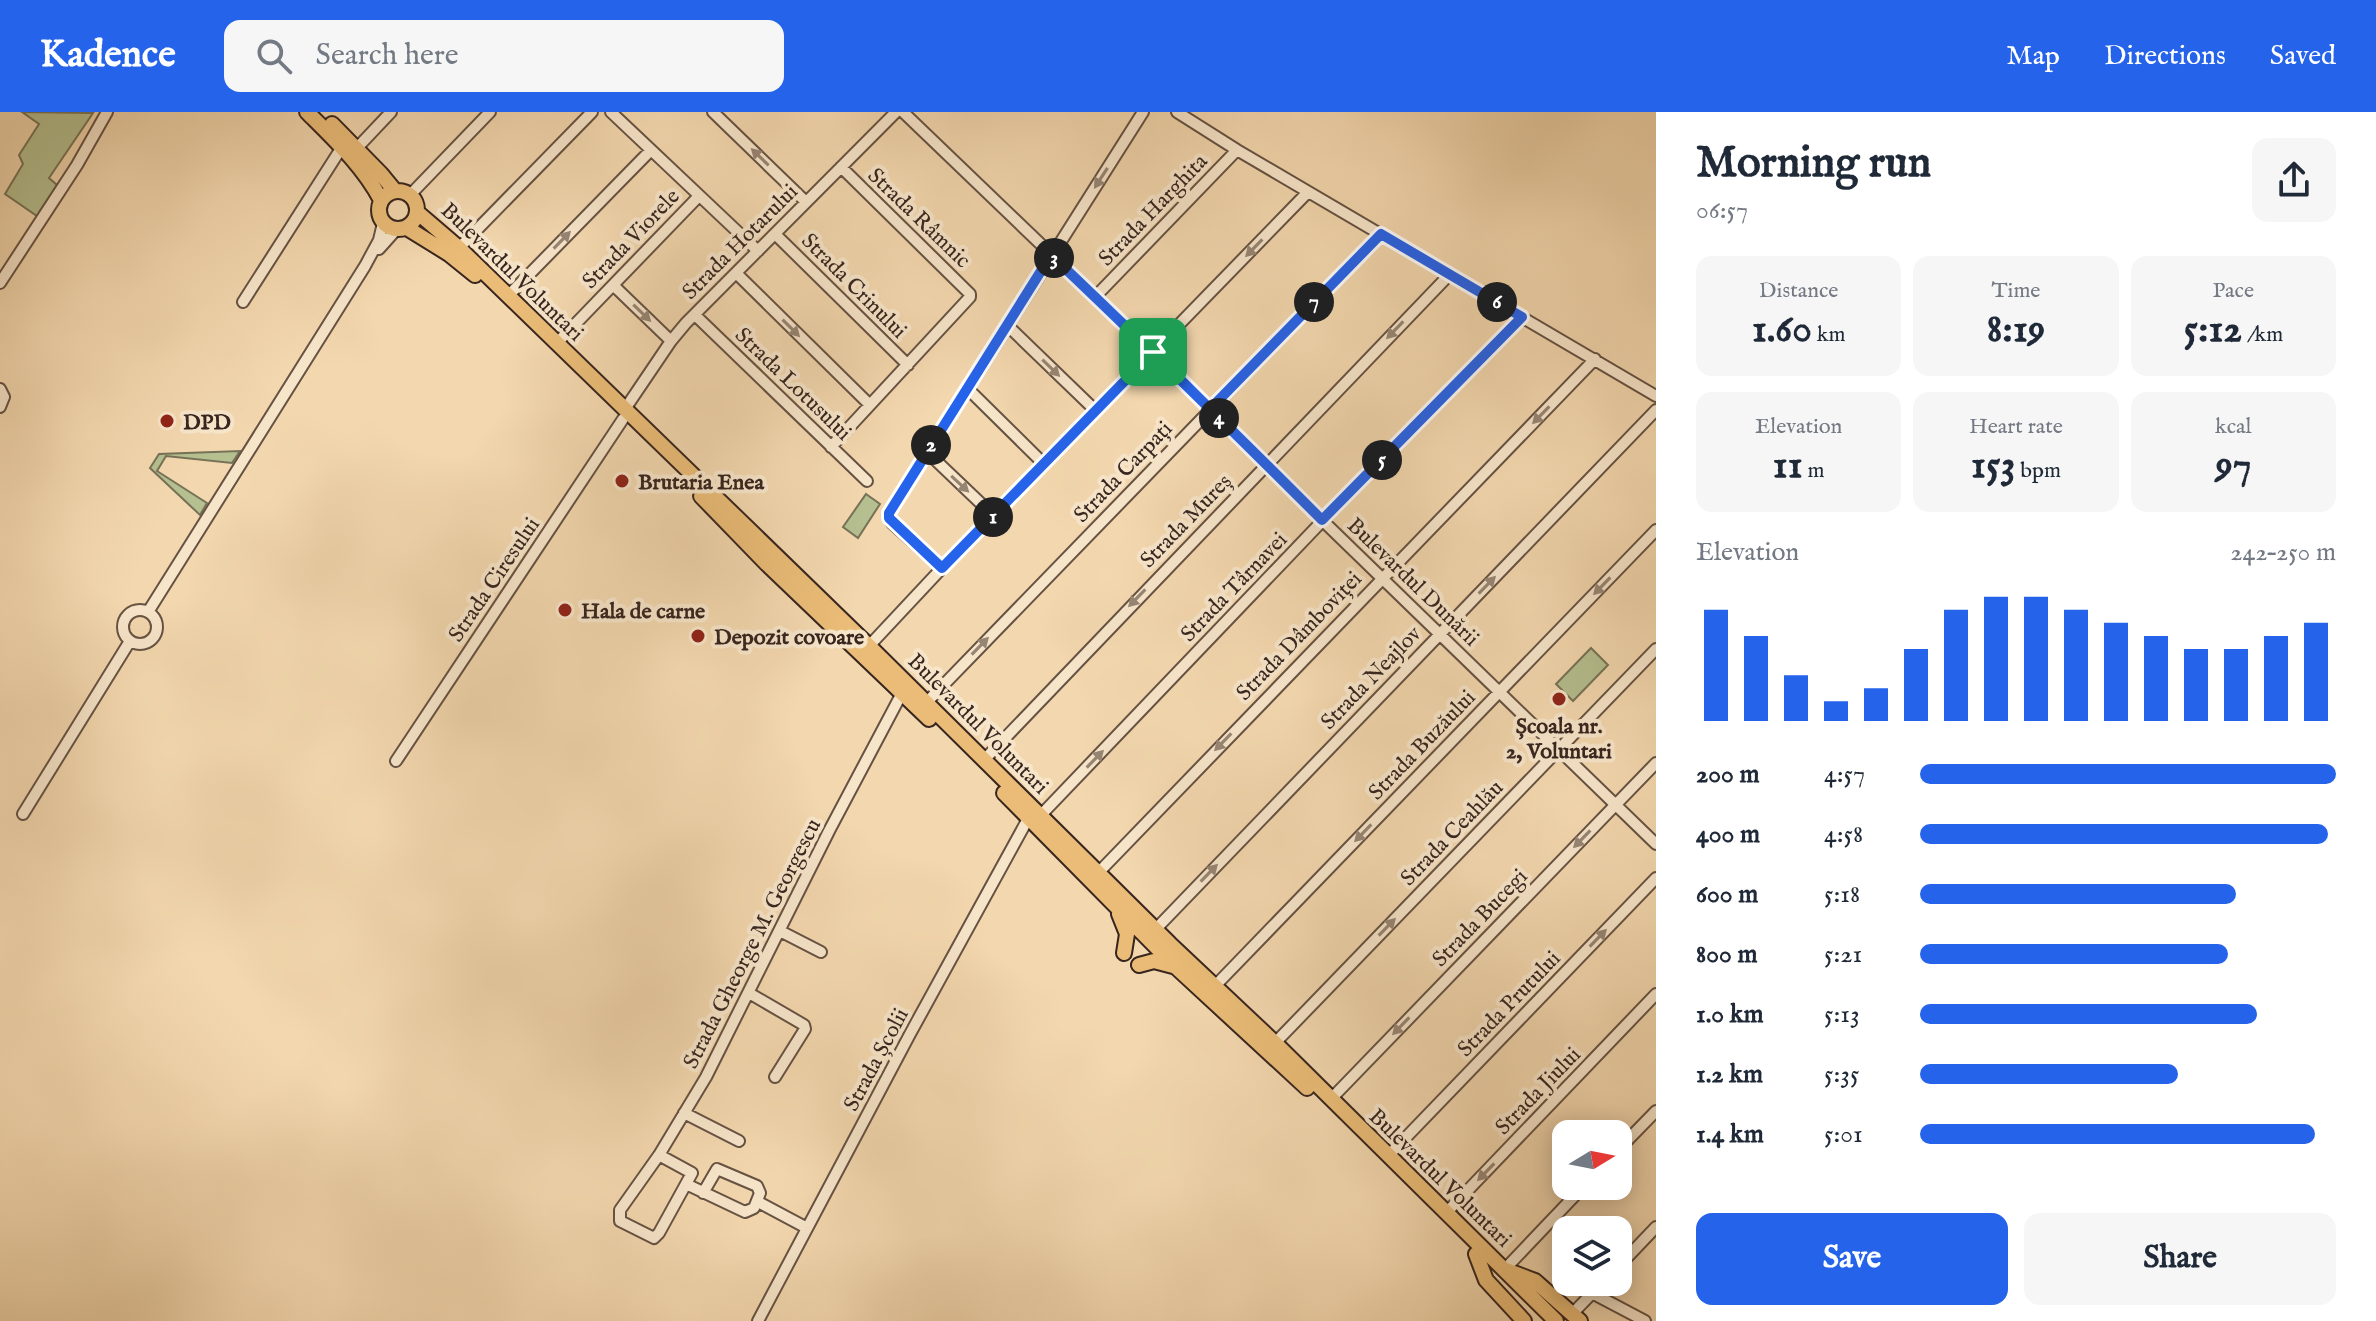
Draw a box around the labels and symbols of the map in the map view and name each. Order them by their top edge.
one-way arrow [751,148,770,167]
street label: Strada Harghita [1093,148,1214,272]
street label: Strada Râmnic [861,162,976,275]
one-way arrow [1093,167,1108,188]
street label: Strada Hotarului [677,178,804,306]
street label: Strada Viorele [577,183,686,295]
street label: Bulevardul Voluntari [434,197,589,348]
street label: Strada Crinului [795,228,912,345]
one-way arrow [553,231,571,250]
pin: 3 [1034,238,1074,278]
one-way arrow [1245,238,1264,257]
pin: 7 [1294,282,1334,322]
pin: 6 [1477,282,1517,322]
one-way arrow [632,303,651,322]
one-way arrow [781,318,800,336]
pin [1119,318,1187,386]
one-way arrow [1387,320,1405,339]
street label: Strada Lotusului [728,322,857,447]
one-way arrow [1041,358,1060,377]
pin: 4 [1199,398,1239,438]
one-way arrow [1532,405,1550,424]
place label: DPD [183,409,231,437]
marker: DPD [158,412,176,430]
street label: Strada Carpați [1068,416,1179,529]
pin: 2 [911,425,951,465]
pin: 5 [1362,440,1402,480]
street label: Strada Mureș [1135,468,1238,574]
place label: Brutaria Enea [638,469,764,497]
marker: Brutaria Enea [613,472,631,490]
one-way arrow [950,474,969,493]
pin: 1 [973,497,1013,537]
street label: Strada Ciresului [443,512,547,648]
street label: Bulevardul Dunării [1341,512,1485,653]
street label: Strada Târnavei [1175,526,1294,648]
street label: Strada Dâmboviței [1231,566,1368,707]
one-way arrow [1477,576,1496,595]
one-way arrow [1593,576,1611,595]
one-way arrow [1129,588,1147,607]
place label: Hala de carne [581,598,705,626]
marker: Hala de carne [556,601,574,619]
street label: Strada Neajlov [1315,621,1428,736]
place label: Depozit covoare [714,624,864,652]
marker: Depozit covoare [689,627,707,645]
one-way arrow [970,637,989,656]
street label: Bulevardul Voluntari [901,648,1054,801]
street label: Strada Buzăului [1363,684,1482,806]
marker: Școala nr. 2, Voluntari [1550,690,1568,708]
place label: Școala nr. 2, Voluntari [1506,713,1612,766]
one-way arrow [1215,732,1233,751]
one-way arrow [1086,750,1104,769]
street label: Strada Ceahlău [1395,775,1510,892]
street label: Strada Gheorge M. Georgescu [678,814,828,1074]
one-way arrow [1354,823,1373,842]
one-way arrow [1573,829,1592,848]
street label: Strada Bucegi [1427,863,1534,973]
one-way arrow [1200,864,1218,883]
one-way arrow [1378,918,1396,937]
one-way arrow [1588,929,1607,948]
street label: Strada Prutului [1452,945,1567,1063]
street label: Strada Școlii [838,1003,916,1116]
one-way arrow [1393,1016,1411,1035]
street label: Strada Jiului [1490,1041,1587,1141]
street label: Bulevardul Voluntari [1362,1103,1517,1254]
north arrow [1552,1120,1632,1200]
one-way arrow [1477,1162,1496,1181]

